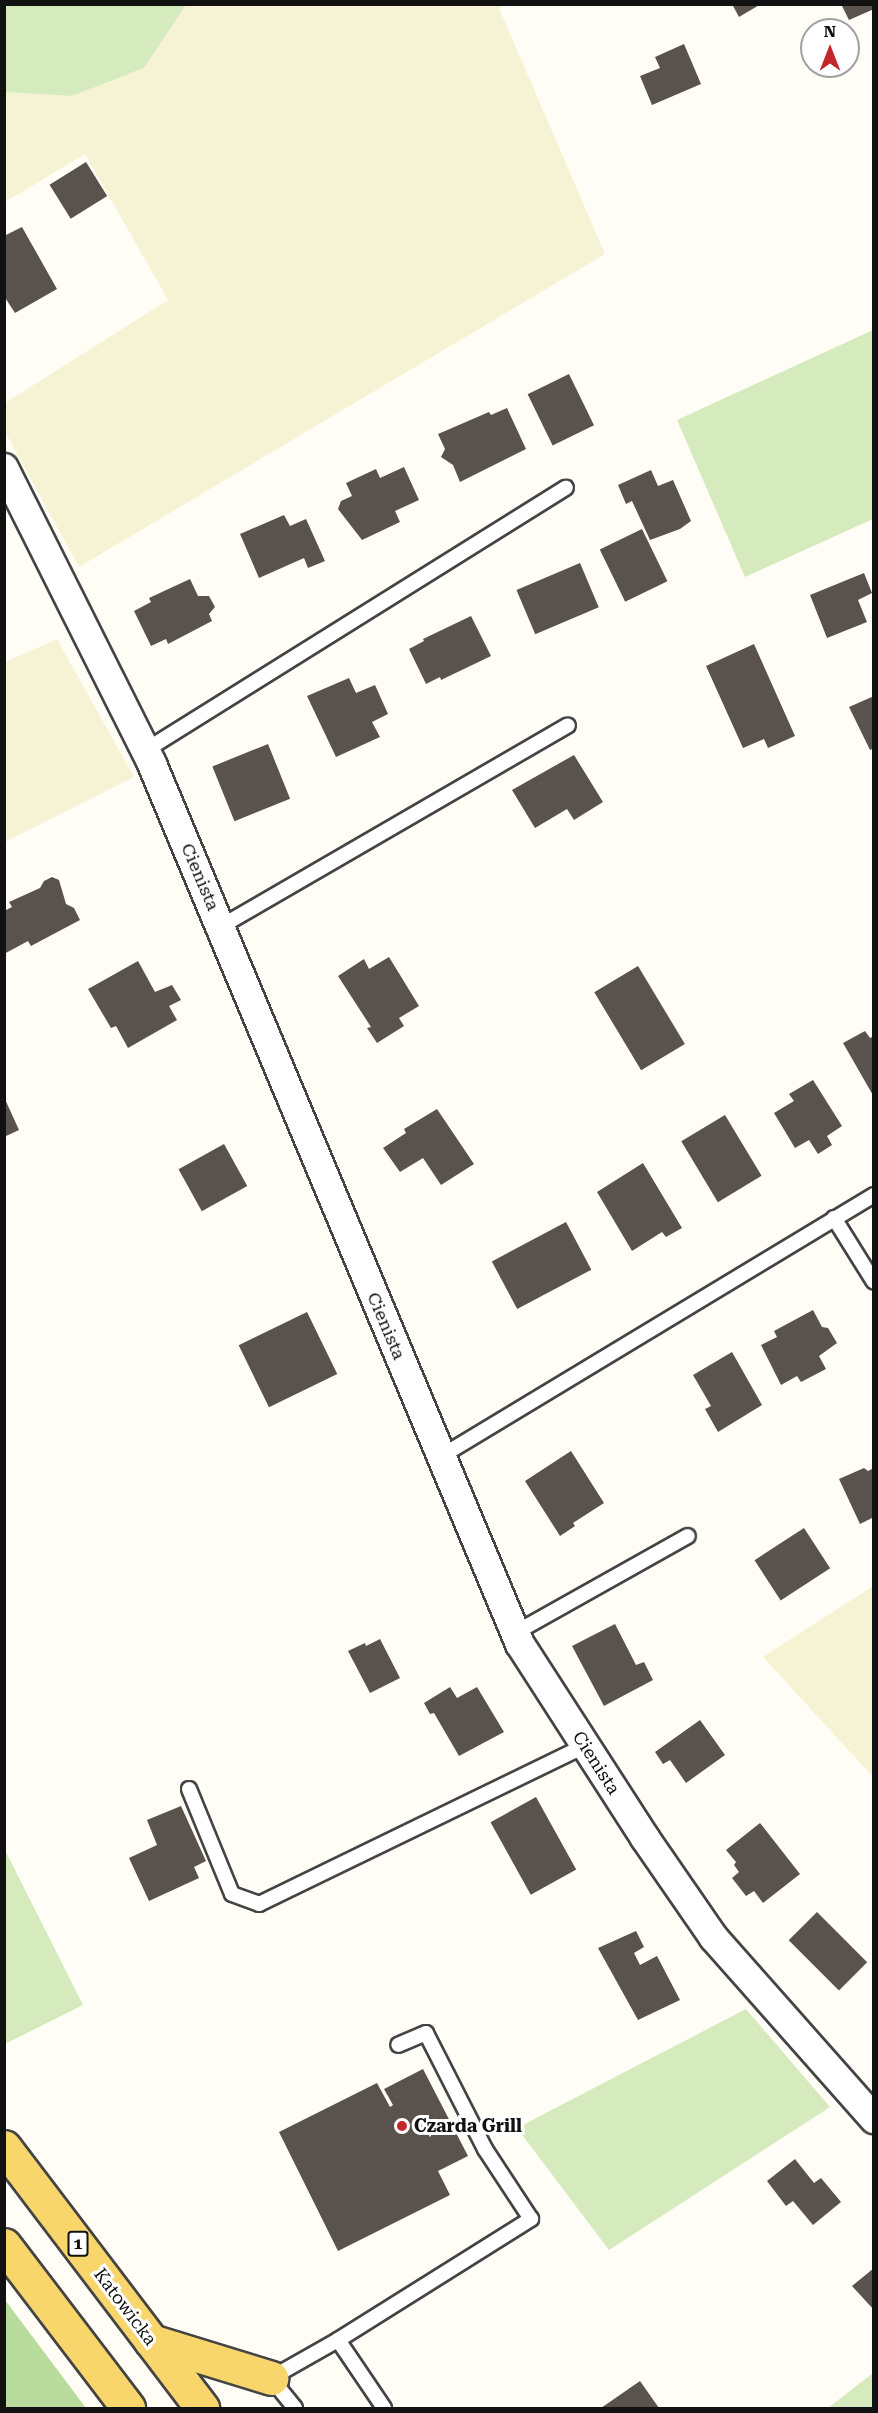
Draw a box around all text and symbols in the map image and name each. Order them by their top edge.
north arrow [800,18,860,78]
text: N [824,22,836,41]
street label: Cienista [176,840,224,914]
street label: Cienista [362,1289,410,1363]
street label: Cienista [568,1727,624,1799]
place label: Czarda Grill [414,2115,522,2137]
marker: Czarda Grill [395,2119,409,2133]
road number: 1 [68,2231,88,2257]
street label: Katowicka [89,2264,161,2350]

